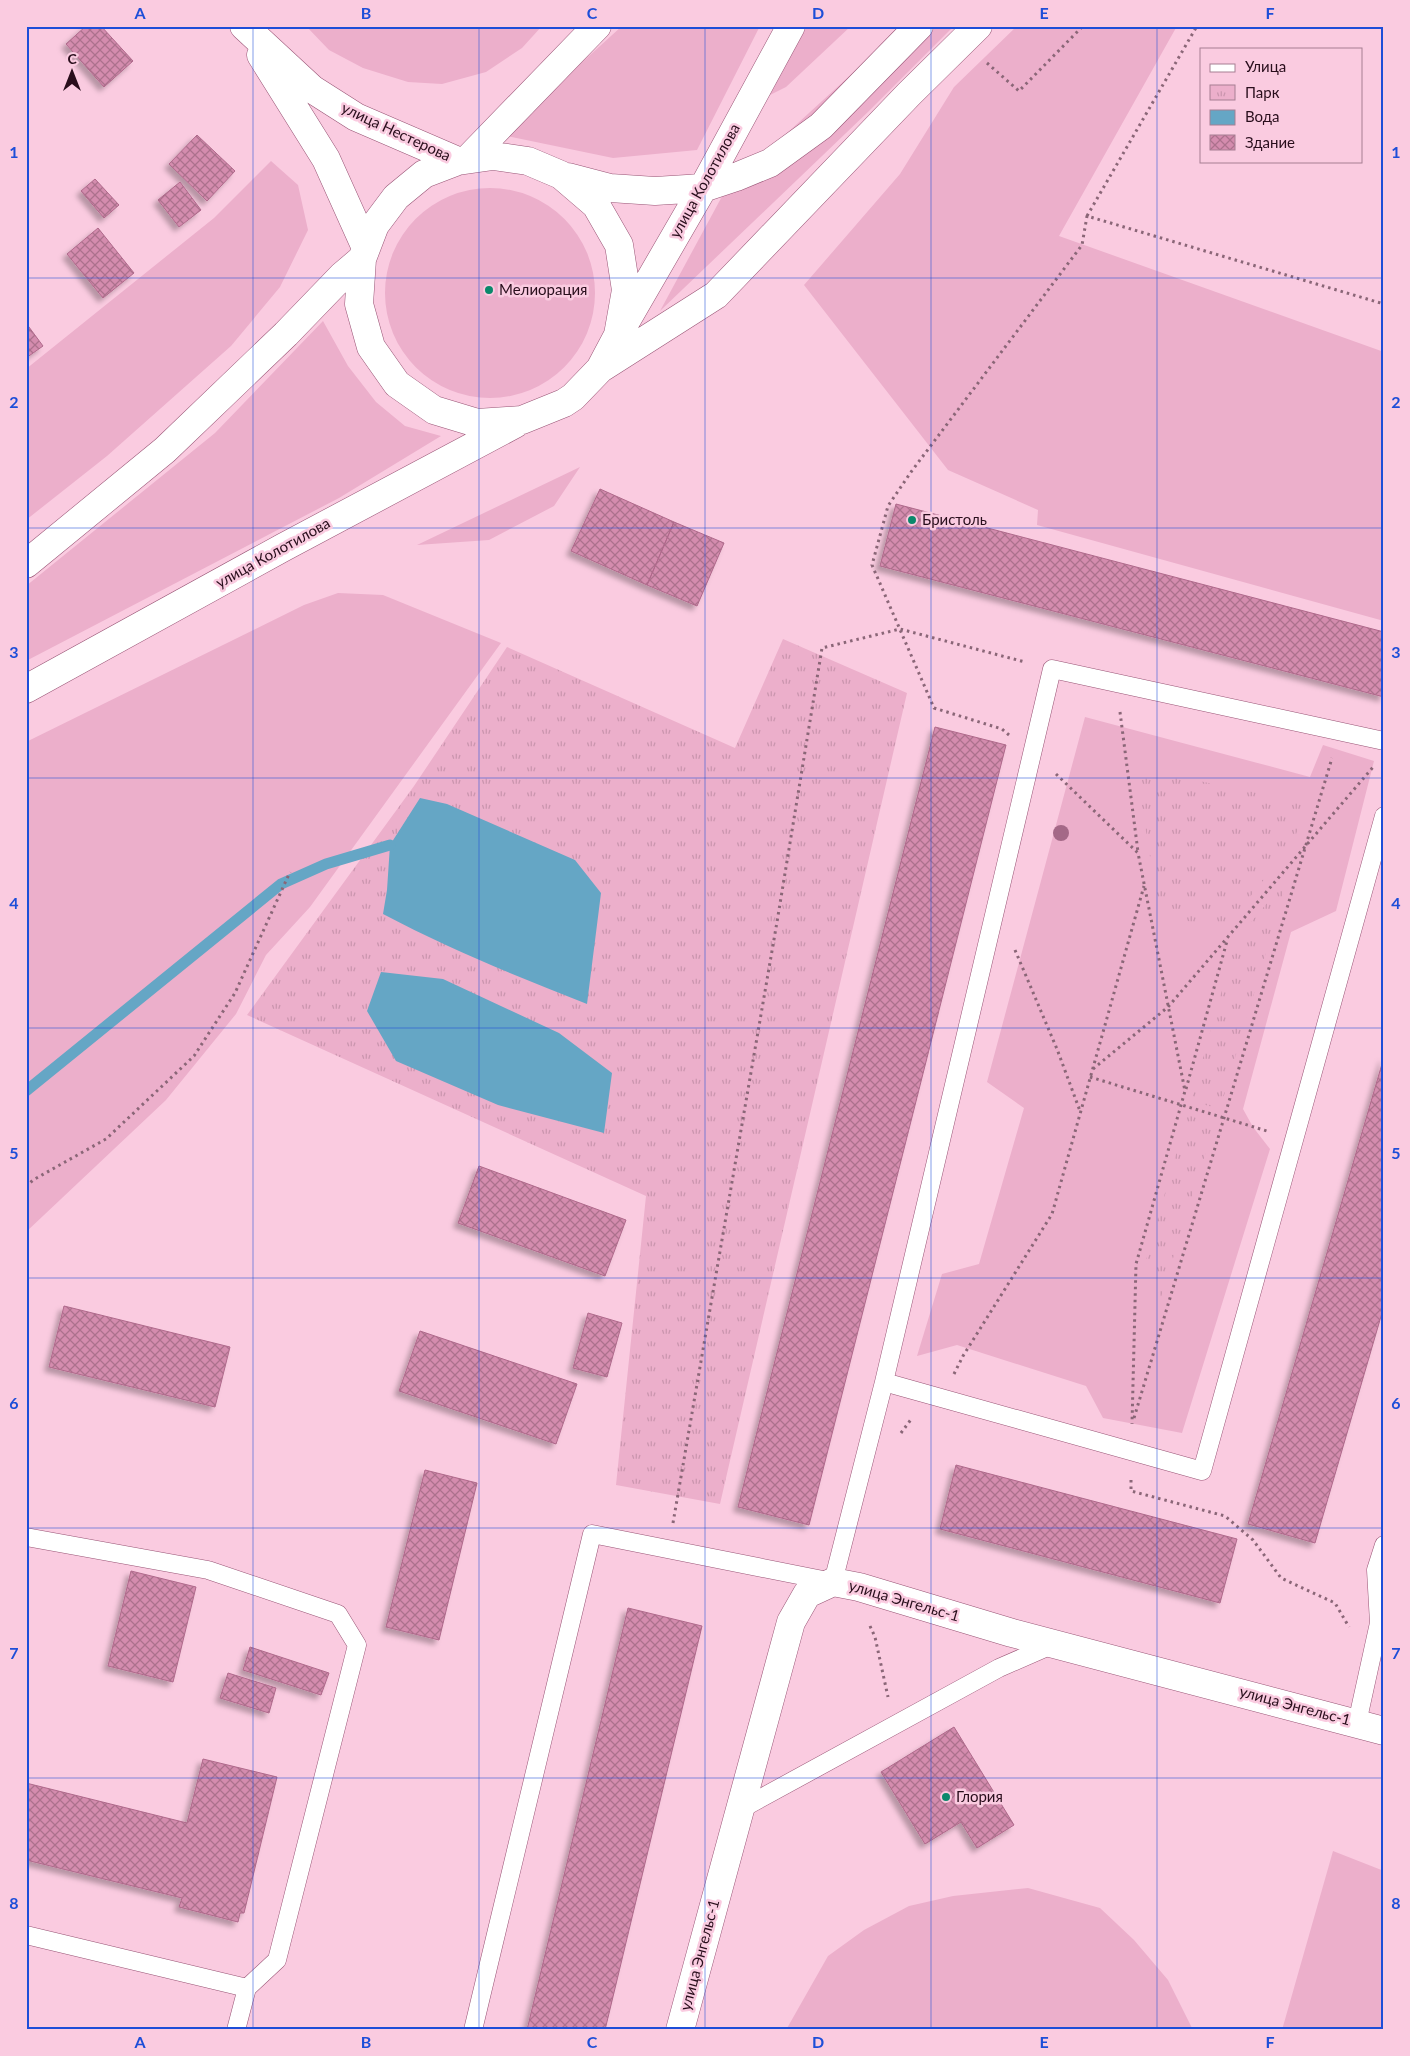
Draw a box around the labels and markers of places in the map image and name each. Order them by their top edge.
place label: Мелиорация [499,280,587,298]
marker: Мелиорация [483,284,495,296]
place label: Бристоль [922,510,987,528]
marker: Бристоль [906,514,918,526]
place label: Глория [956,1787,1003,1805]
marker: Глория [940,1791,952,1803]

